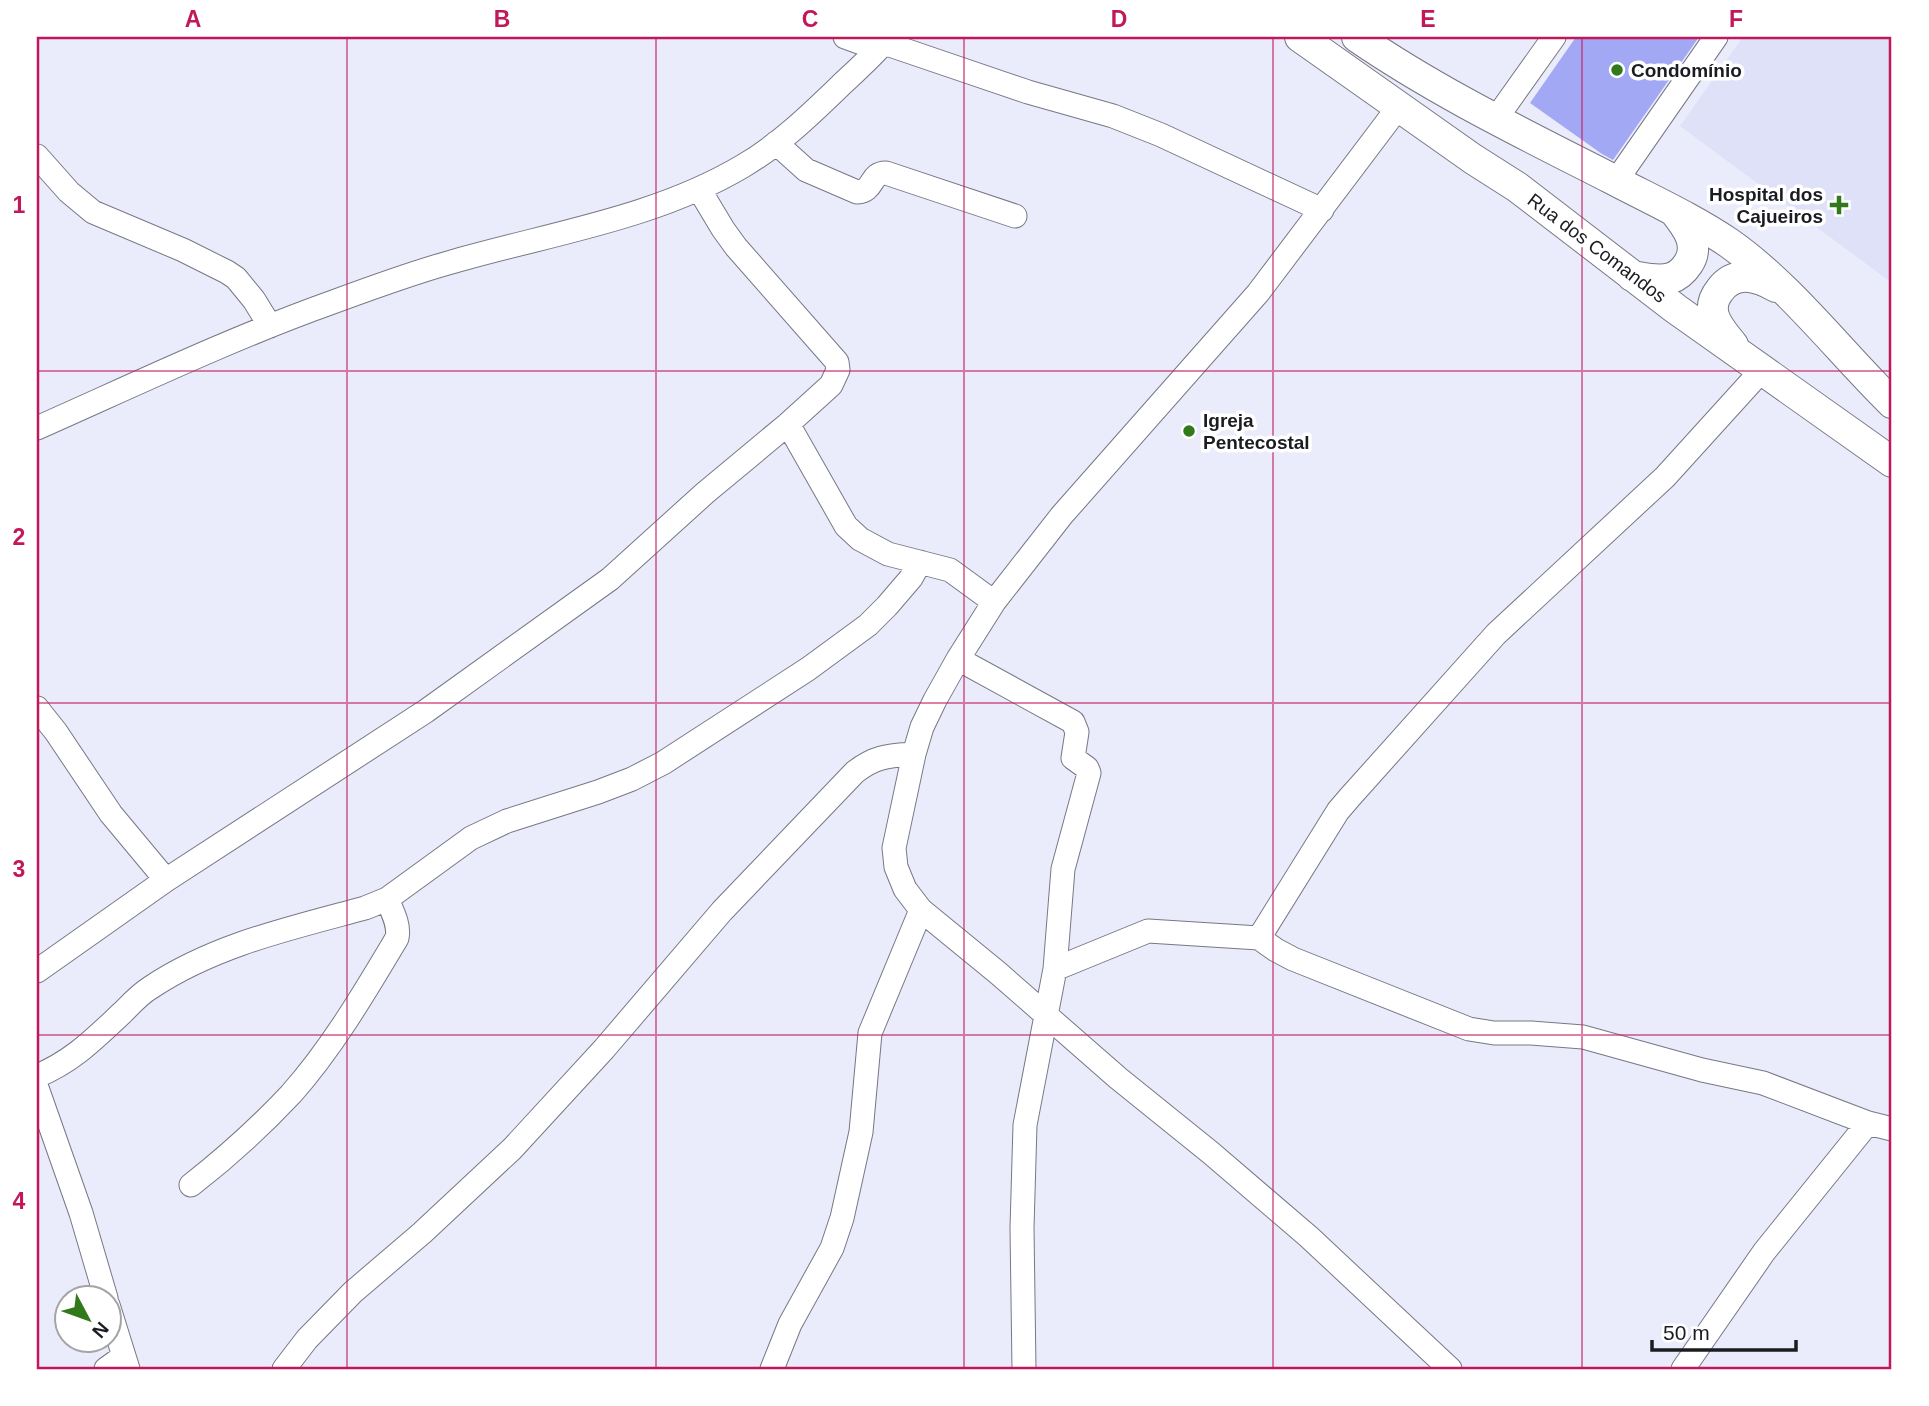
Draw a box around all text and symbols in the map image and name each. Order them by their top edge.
text: A [185,6,201,32]
text: B [494,6,510,32]
text: C [802,6,818,32]
text: D [1111,6,1127,32]
text: E [1420,6,1436,32]
text: F [1729,6,1743,32]
place label: Condomínio [1631,60,1742,81]
marker: Condomínio [1609,62,1625,78]
place label: Hospital dos Cajueiros [1709,184,1823,227]
street label: Rua dos Comandos [1524,189,1670,307]
text: 1 [13,192,26,218]
marker: Hospital dos Cajueiros [1829,195,1849,215]
place label: Igreja Pentecostal [1203,410,1310,453]
marker: Igreja Pentecostal [1181,423,1197,439]
text: 2 [13,524,25,550]
text: 3 [13,856,25,882]
text: 4 [13,1188,26,1214]
north arrow [52,1284,122,1354]
scale bar [1652,1308,1796,1352]
text: N [88,1318,113,1342]
text: 50 m [1663,1321,1710,1344]

